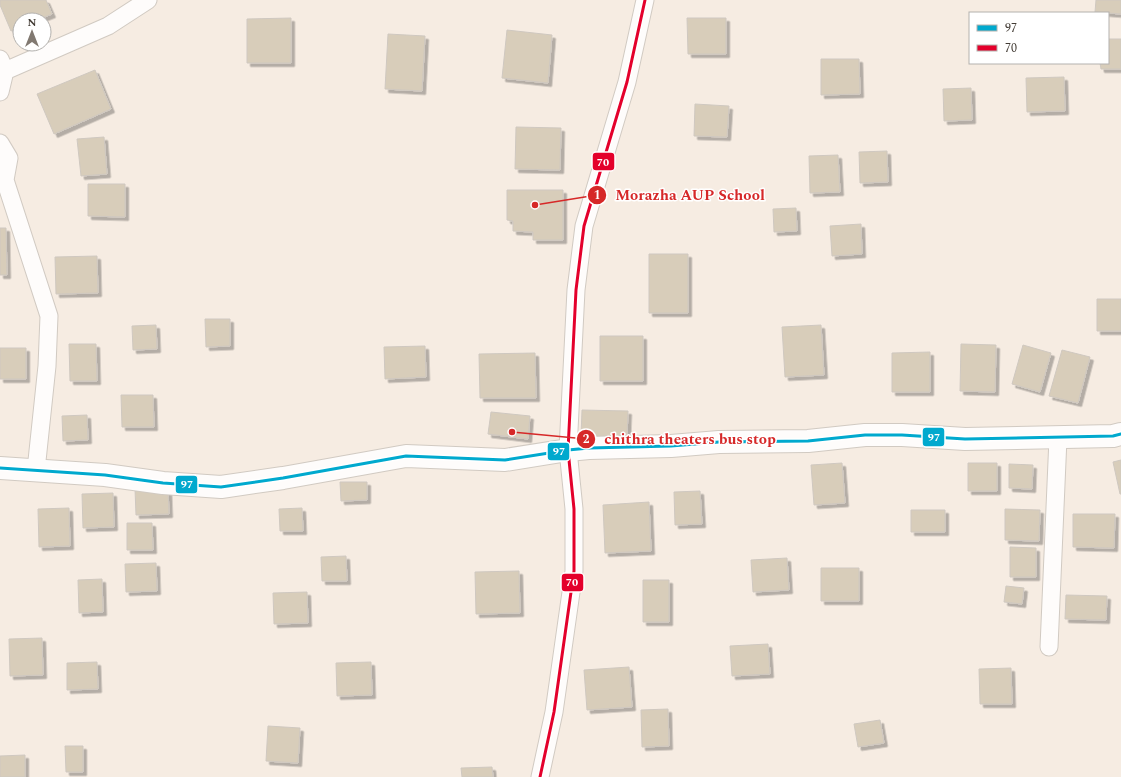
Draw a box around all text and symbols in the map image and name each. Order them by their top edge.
north arrow [12,12,52,52]
legend [969,12,1109,64]
text: N [28,14,37,31]
text: 97 [1005,19,1017,38]
text: 70 [1005,39,1017,58]
line badge: 70 [592,152,615,171]
text: 70 [597,154,609,171]
callout: Morazha AUP School [587,182,773,209]
text: Morazha AUP School [615,184,765,207]
text: 1 [594,186,600,205]
callout: chithra theaters bus stop [576,426,783,453]
line badge: 97 [922,427,945,447]
text: chithra theaters bus stop [604,428,776,451]
text: 97 [928,429,940,446]
text: 2 [583,430,590,449]
line badge: 97 [547,442,570,461]
text: 97 [553,443,565,460]
line badge: 97 [175,475,198,494]
text: 97 [181,476,193,493]
line badge: 70 [561,573,584,592]
text: 70 [566,574,578,591]

